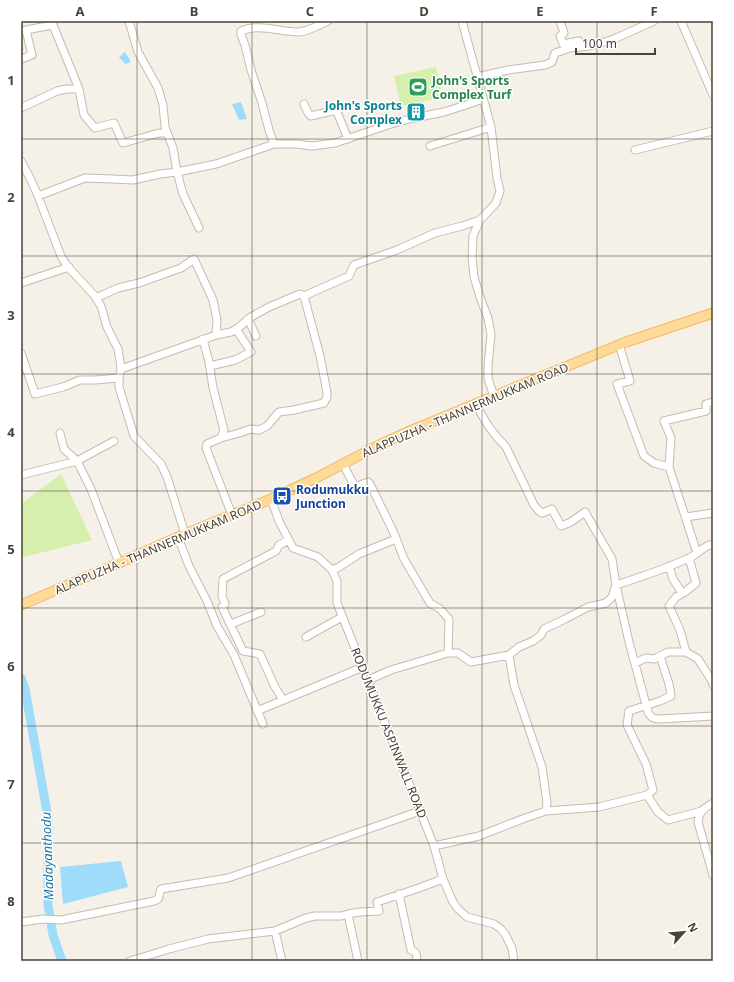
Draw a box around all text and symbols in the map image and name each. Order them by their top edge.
text: A [76,2,85,20]
text: B [190,2,198,20]
text: C [306,2,314,20]
text: D [419,2,429,20]
text: E [536,2,544,20]
text: F [650,2,658,20]
scale bar [576,30,655,56]
text: 100 m [582,35,617,52]
text: 1 [7,71,15,89]
place label: John's Sports Complex Turf [431,72,513,103]
sports icon: John's Sports Complex Turf [407,76,429,98]
place label: John's Sports Complex [324,97,402,128]
building icon: John's Sports Complex [405,101,427,123]
text: 2 [7,188,15,206]
text: 3 [7,306,15,324]
street label: ALAPPUZHA - THANNERMUKKAM ROAD [359,358,571,461]
text: 4 [7,423,15,441]
place label: Rodumukku Junction [295,481,369,512]
bus stop icon: Rodumukku Junction [271,485,293,507]
street label: ALAPPUZHA - THANNERMUKKAM ROAD [52,495,264,598]
text: 5 [7,540,15,558]
street label: RODUMUKKU ASPINWALL ROAD [347,645,431,821]
text: 6 [7,657,15,675]
text: 7 [7,775,15,793]
water label: Madayanthodu [36,811,58,901]
text: 8 [7,892,15,910]
north arrow [664,912,704,952]
text: N [685,920,702,935]

